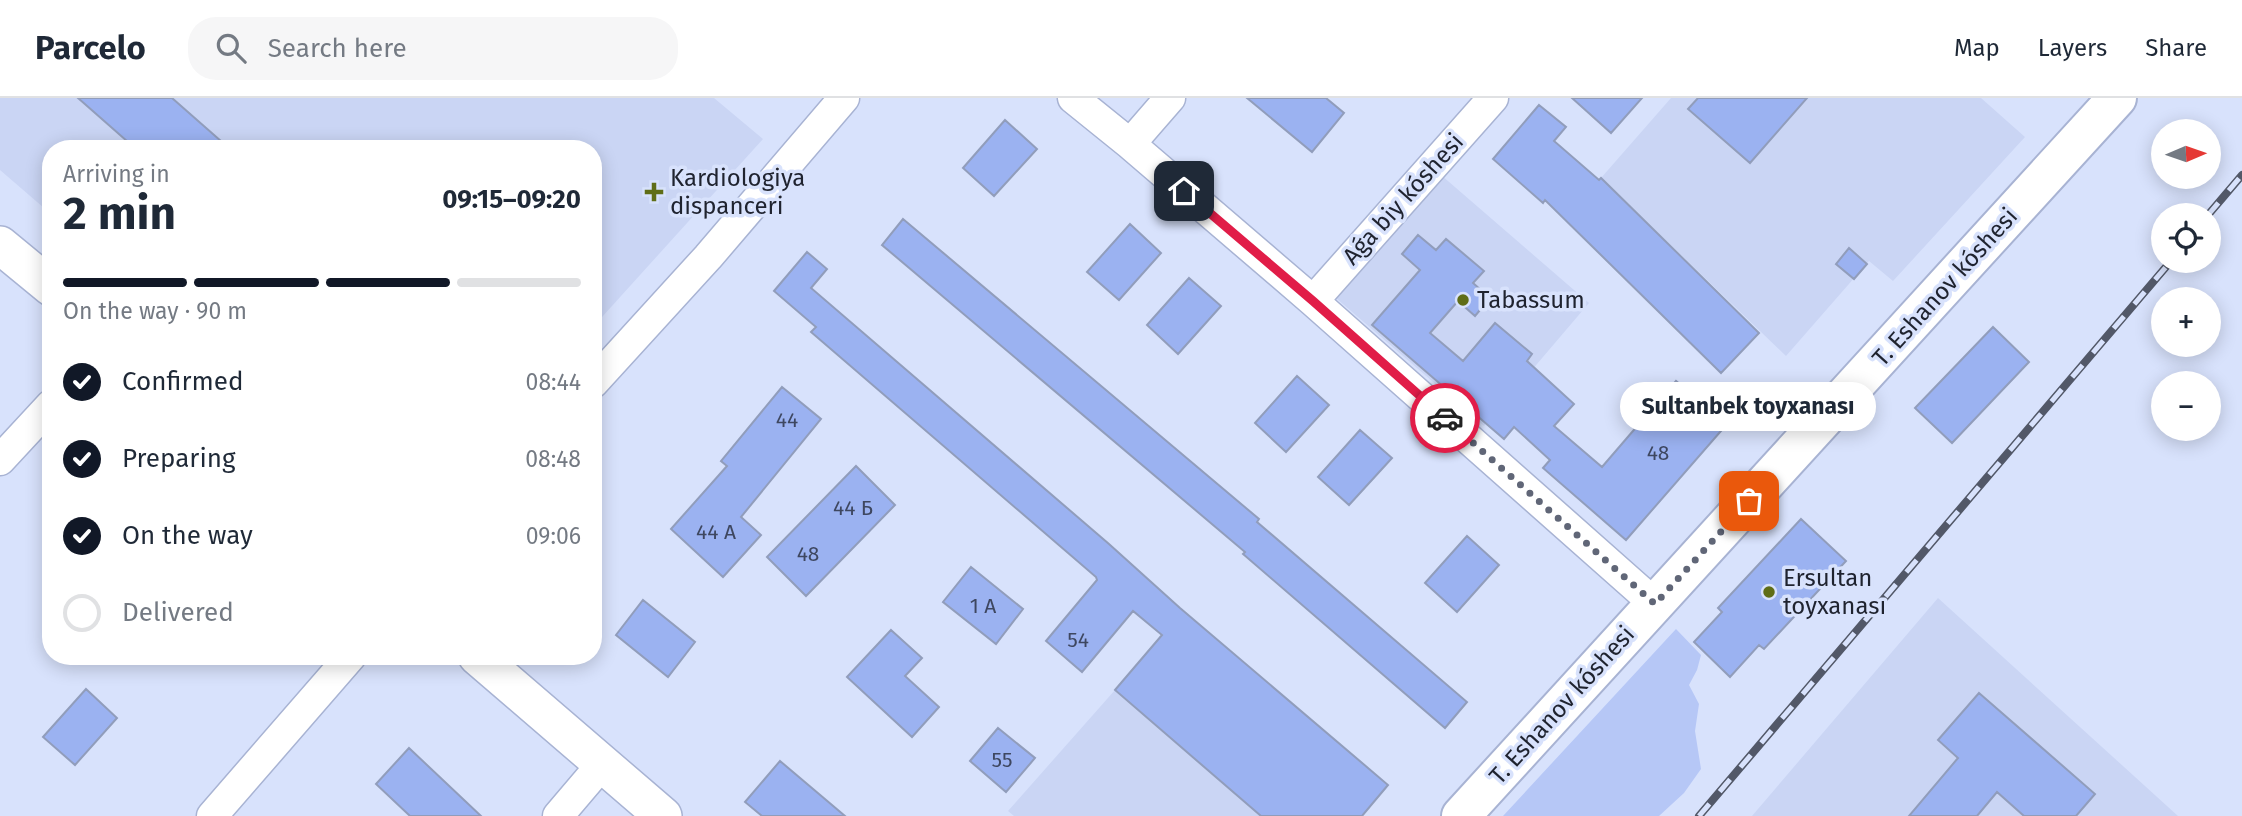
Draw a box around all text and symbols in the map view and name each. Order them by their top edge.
search box [188,17,678,80]
text: Parcelo [35,28,146,68]
icon: search [212,29,250,67]
text: Search here [268,33,407,64]
text: Map [1954,34,2000,62]
text: Layers [2038,34,2107,62]
text: Share [2145,34,2207,62]
north arrow [2151,119,2221,189]
map controls [2151,119,2221,441]
street label: Aǵa biy kóshesi [1337,128,1469,270]
text: Arriving in [63,160,170,188]
pin [1154,161,1214,221]
place label: Kardiologiya dispanceri [670,164,805,220]
icon: home [1165,172,1203,210]
marker: Kardiologiya dispanceri [644,182,664,202]
text: 09:15–09:20 [442,184,581,215]
text: 2 min [63,186,176,241]
street label: T. Eshanov kóshesi [1867,202,2023,372]
button: locate [2151,203,2221,273]
place label: Tabassum [1477,286,1585,314]
button: + [2151,287,2221,357]
marker: Tabassum [1455,292,1471,308]
text: On the way · 90 m [63,297,247,325]
icon: check [63,363,101,401]
text: Confirmed [122,366,243,397]
text: 08:44 [526,368,581,396]
button: − [2151,371,2221,441]
callout: Sultanbek toyxanası [1621,382,1877,431]
courier [1410,383,1480,453]
text: Sultanbek toyxanası [1641,392,1855,420]
icon: car [1426,399,1464,437]
house number: 44 [776,407,798,433]
icon: check [63,440,101,478]
house number: 48 [1647,440,1669,466]
text: Preparing [122,443,235,474]
text: 08:48 [525,445,581,473]
pin [1719,471,1779,531]
icon: bag [1730,482,1768,520]
house number: 44 Б [833,495,873,521]
icon: check [63,517,101,555]
house number: 44 А [696,519,736,545]
text: On the way [122,520,253,551]
text: 09:06 [526,522,581,550]
house number: 48 [797,541,819,567]
place label: Ersultan toyxanası [1783,564,1886,620]
marker: Ersultan toyxanası [1761,584,1777,600]
house number: 1 А [970,593,996,619]
text: Delivered [122,597,234,628]
street label: T. Eshanov kóshesi [1484,620,1640,790]
house number: 54 [1067,627,1089,653]
house number: 55 [992,747,1012,773]

